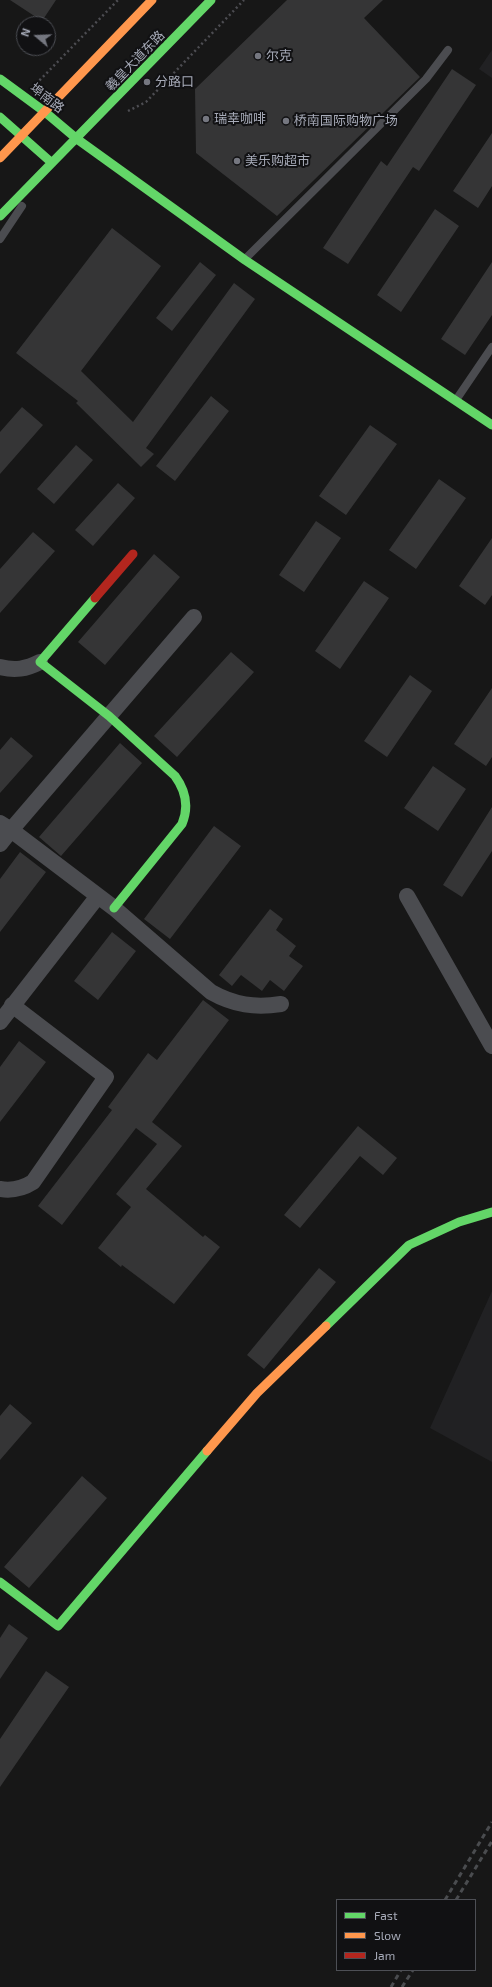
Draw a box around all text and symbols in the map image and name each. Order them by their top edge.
north arrow [16,16,56,56]
text: N [18,26,33,38]
street label: 羲皇大道东路 [102,28,168,94]
place label: 尔克 [266,48,292,64]
marker: 尔克 [253,51,263,61]
place label: 分路口 [155,74,194,90]
marker: 分路口 [142,77,152,87]
street label: 埠南路 [27,80,67,116]
place label: 瑞幸咖啡 [214,111,266,127]
place label: 桥南国际购物广场 [294,113,398,129]
marker: 瑞幸咖啡 [201,114,211,124]
marker: 桥南国际购物广场 [281,116,291,126]
place label: 美乐购超市 [245,153,310,169]
marker: 美乐购超市 [232,156,242,166]
legend [336,1899,476,1971]
text: Fast [374,1908,397,1922]
text: Slow [374,1928,401,1942]
text: Jam [374,1948,395,1962]

